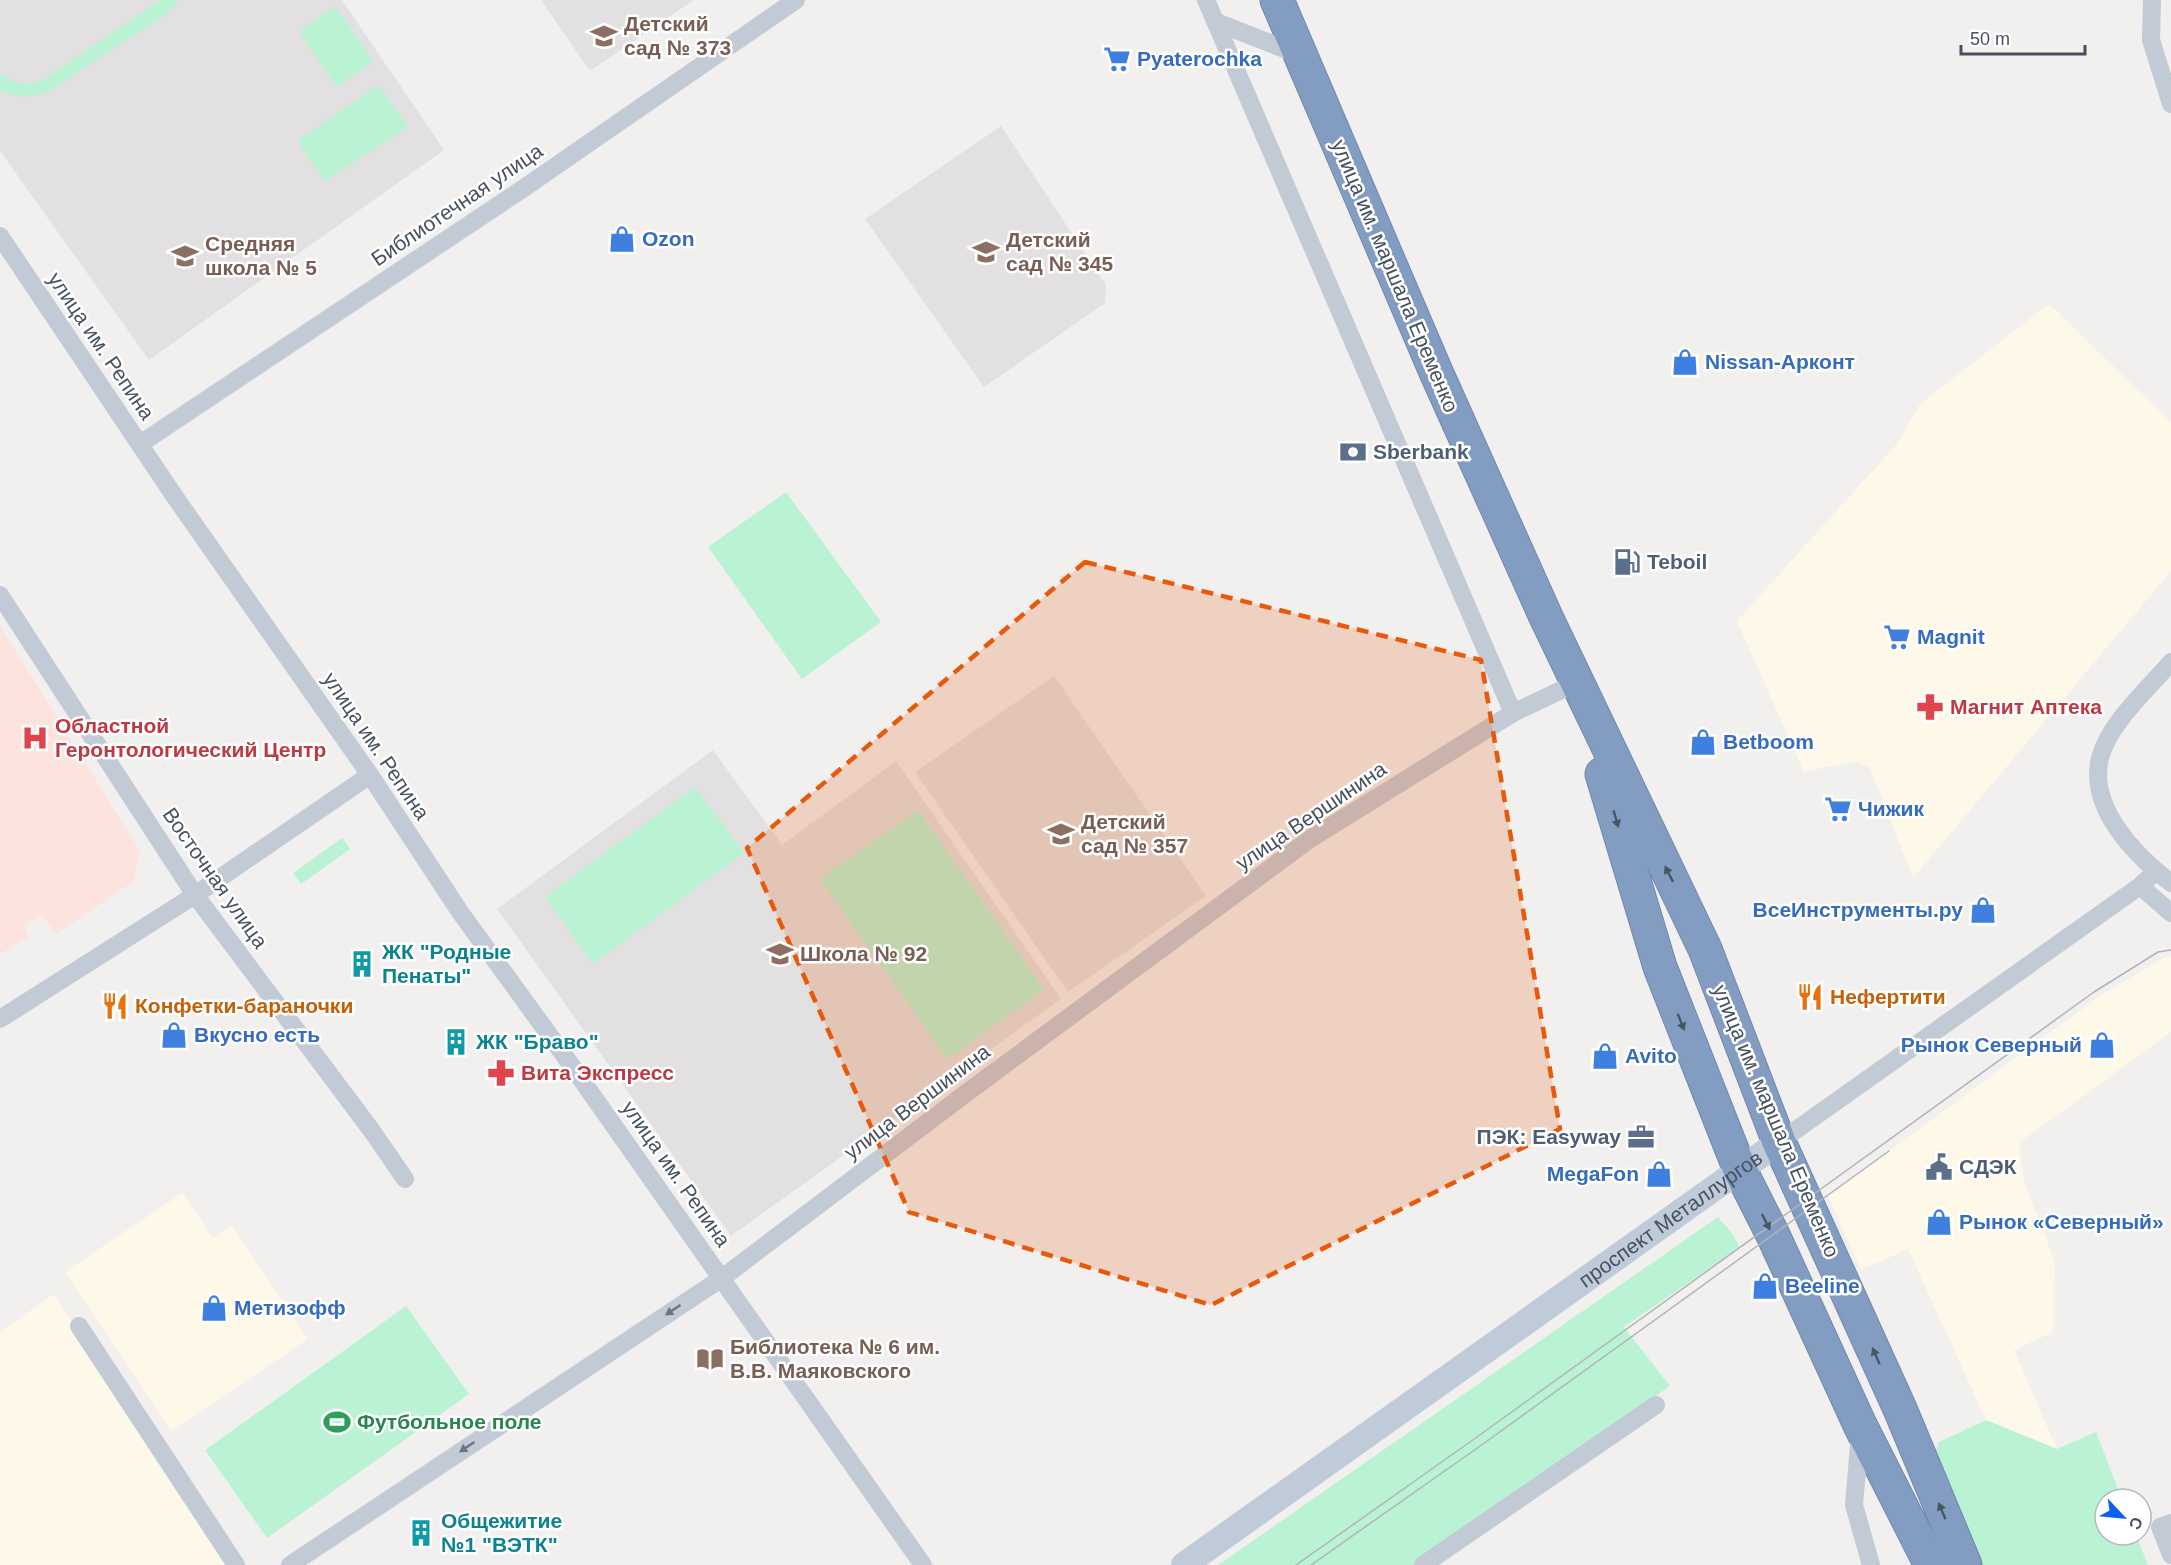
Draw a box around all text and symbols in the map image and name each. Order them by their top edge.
place label: Детский сад № 373 [624,12,731,59]
scale bar [1961,18,2086,56]
school or university icon: Детский сад № 373 [589,21,619,51]
text: 50 m [1970,29,2010,49]
supermarket icon: Pyaterochka [1102,44,1132,74]
place label: Pyaterochka [1137,47,1262,70]
street label: улица им. маршала Еременко [1328,136,1463,415]
street label: Библиотечная улица [367,139,547,270]
shop icon: Ozon [607,224,637,254]
place label: Ozon [642,227,695,250]
place label: Детский сад № 345 [1006,228,1113,275]
place label: Средняя школа № 5 [205,232,317,279]
school or university icon: Детский сад № 345 [971,237,1001,267]
school or university icon: Средняя школа № 5 [170,241,200,271]
street label: улица им. Репина [44,268,159,424]
shop icon: Nissan-Арконт [1670,347,1700,377]
place label: Nissan-Арконт [1705,350,1855,373]
bank icon: Sberbank [1338,437,1368,467]
place label: Sberbank [1373,440,1469,463]
fuel station icon: Teboil [1612,547,1642,577]
place label: Teboil [1647,550,1707,573]
supermarket icon: Magnit [1882,622,1912,652]
place label: Magnit [1917,625,1985,648]
street label: улица им. Репина [319,668,434,824]
pharmacy icon: Магнит Аптека [1915,692,1945,722]
place label: Магнит Аптека [1950,695,2102,718]
place label: Областной Геронтологический Центр [55,714,326,761]
hospital icon: Областной Геронтологический Центр [20,723,50,753]
shop icon: Betboom [1688,727,1718,757]
place label: Betboom [1723,730,1814,753]
street label: улица Вершинина [1231,757,1390,874]
supermarket icon: Чижик [1823,794,1853,824]
place label: Чижик [1858,797,1924,820]
street label: Восточная улица [158,803,273,953]
place label: Детский сад № 357 [1081,810,1188,857]
one-way arrow [1612,811,1621,829]
school or university icon: Детский сад № 357 [1046,819,1076,849]
one-way arrow [1664,865,1674,882]
shop icon: ВсеИнструменты.ру [1968,895,1998,925]
place label: ВсеИнструменты.ру [1753,898,1963,921]
school or university icon: Школа № 92 [765,939,795,969]
place label: ЖК "Родные Пенаты" [381,940,511,987]
place label: Школа № 92 [800,942,927,965]
building icon: ЖК "Родные Пенаты" [347,949,377,979]
street label: улица им. маршала Еременко [1709,981,1844,1260]
restaurant icon: Нефертити [1795,982,1825,1012]
place label: Нефертити [1830,985,1946,1008]
restaurant icon: Конфетки-бараночки [100,991,130,1021]
place label: Конфетки-бараночки [135,994,353,1017]
one-way arrow [1676,1013,1686,1031]
shop icon: Вкусно есть [159,1020,189,1050]
place label: Вкусно есть [194,1023,320,1046]
building icon: ЖК "Браво" [441,1027,471,1057]
place label: ЖК "Браво" [475,1030,599,1053]
shop icon: Рынок Северный [2087,1030,2117,1060]
place label: Рынок Северный [1901,1033,2082,1056]
street label: улица Вершинина [839,1039,994,1164]
shop icon: Avito [1590,1041,1620,1071]
place label: Avito [1625,1044,1677,1067]
pharmacy icon: Вита Экспресс [486,1058,516,1088]
place label: Вита Экспресс [521,1061,674,1084]
street label: улица им. Репина [618,1096,735,1251]
office icon: ПЭК: Easyway [1626,1122,1656,1152]
place label: ПЭК: Easyway [1477,1125,1621,1148]
street label: проспект Металлургов [1574,1146,1766,1292]
public building icon: СДЭК [1924,1152,1954,1182]
place label: СДЭК [1959,1155,2017,1178]
shop icon: MegaFon [1644,1159,1674,1189]
place label: MegaFon [1547,1162,1639,1185]
shop icon: Рынок «Северный» [1924,1207,1954,1237]
place label: Рынок «Северный» [1959,1210,2164,1233]
one-way arrow [1761,1214,1771,1231]
shop icon: Beeline [1750,1271,1780,1301]
place label: Beeline [1785,1274,1860,1297]
shop icon: Метизофф [199,1293,229,1323]
place label: Метизофф [234,1296,346,1319]
one-way arrow [665,1304,681,1315]
place label: Библиотека № 6 им. В.В. Маяковского [730,1335,940,1382]
library icon: Библиотека № 6 им. В.В. Маяковского [695,1344,725,1374]
one-way arrow [1871,1347,1880,1364]
sports icon: Футбольное поле [322,1407,352,1437]
place label: Футбольное поле [357,1410,541,1433]
one-way arrow [458,1442,475,1453]
north arrow [2093,1487,2153,1547]
one-way arrow [1937,1502,1946,1520]
place label: Общежитие №1 "ВЭТК" [441,1509,562,1556]
text: С [2126,1514,2146,1533]
building icon: Общежитие №1 "ВЭТК" [406,1518,436,1548]

